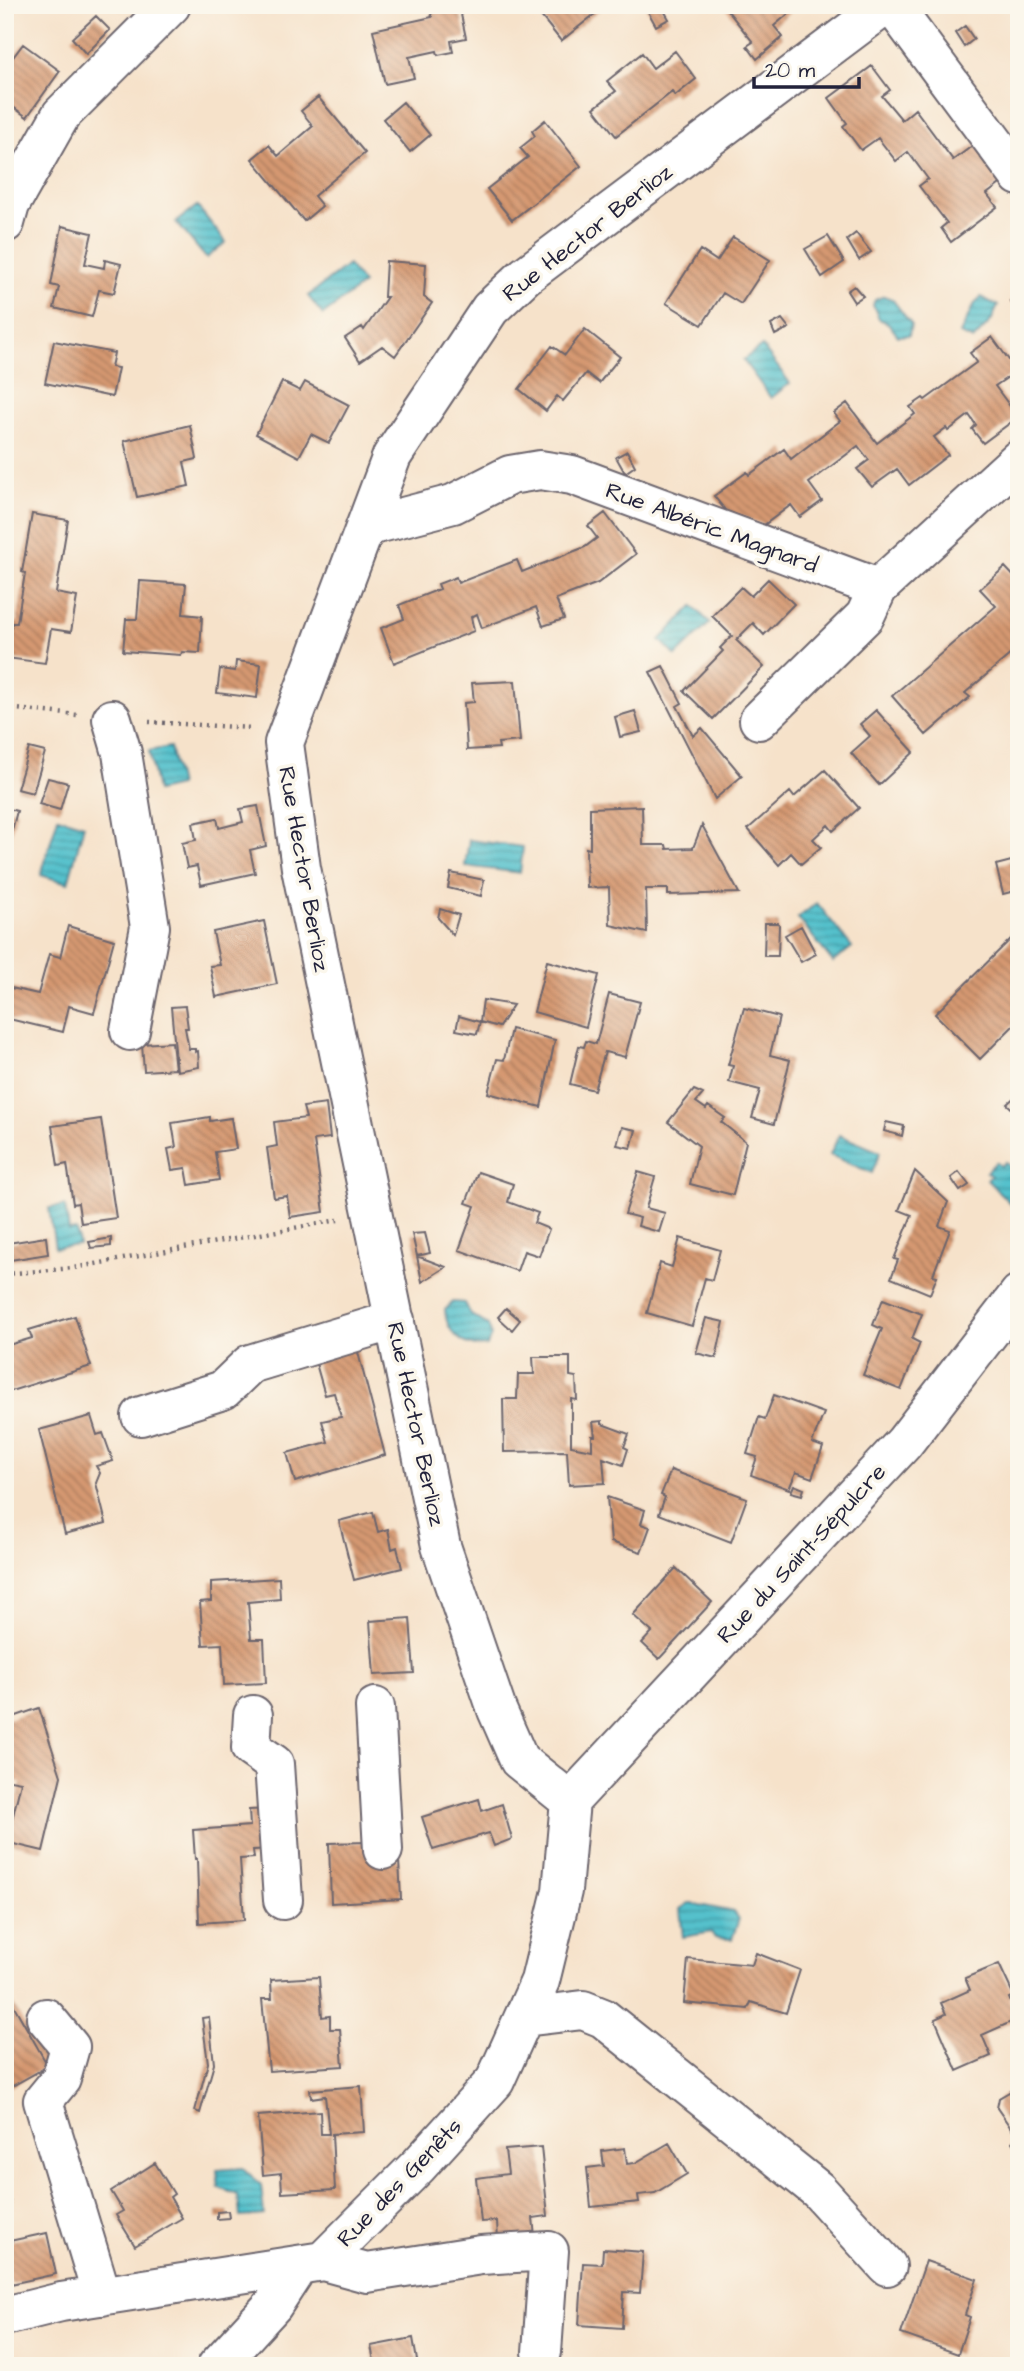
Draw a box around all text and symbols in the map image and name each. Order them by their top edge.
scale bar [754,46,860,90]
text: 20 m [765,56,816,85]
street label: Rue Hector Berlioz [496,156,680,309]
street label: Rue Albéric Magnard [601,475,822,582]
street label: Rue Hector Berlioz [270,764,338,975]
street label: Rue Hector Berlioz [379,1319,453,1530]
street label: Rue du Saint-Sépulcre [710,1457,894,1651]
street label: Rue des Genêts [330,2111,470,2254]

